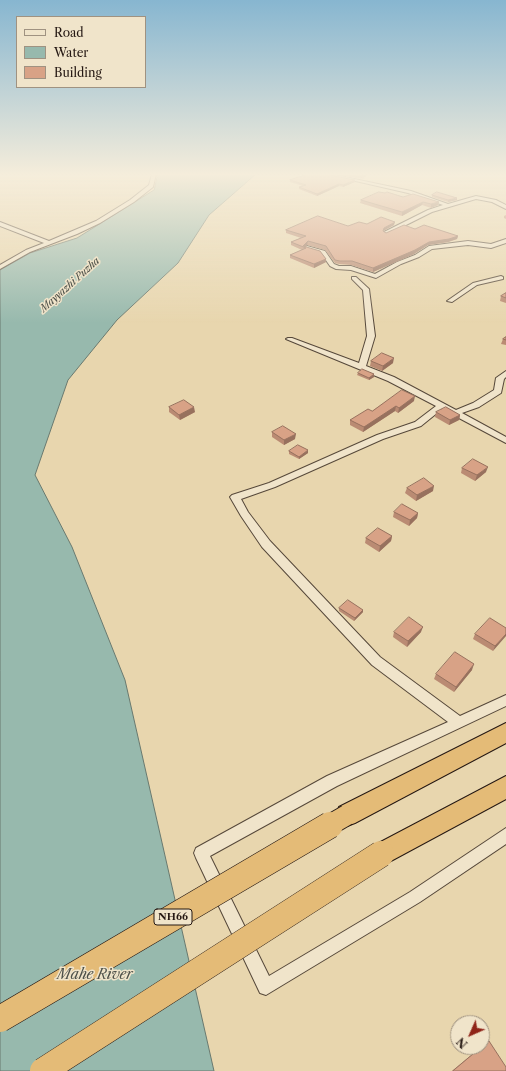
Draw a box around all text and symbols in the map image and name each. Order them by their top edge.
legend [16,16,146,88]
text: Road [54,25,84,40]
text: Water [54,45,88,60]
text: Building [54,65,102,80]
water label: Mayyazhi Puzha [38,255,102,315]
road number: NH66 [154,909,192,925]
water label: Mahe River [57,967,133,983]
north arrow [450,1015,490,1055]
text: N [454,1034,471,1051]

